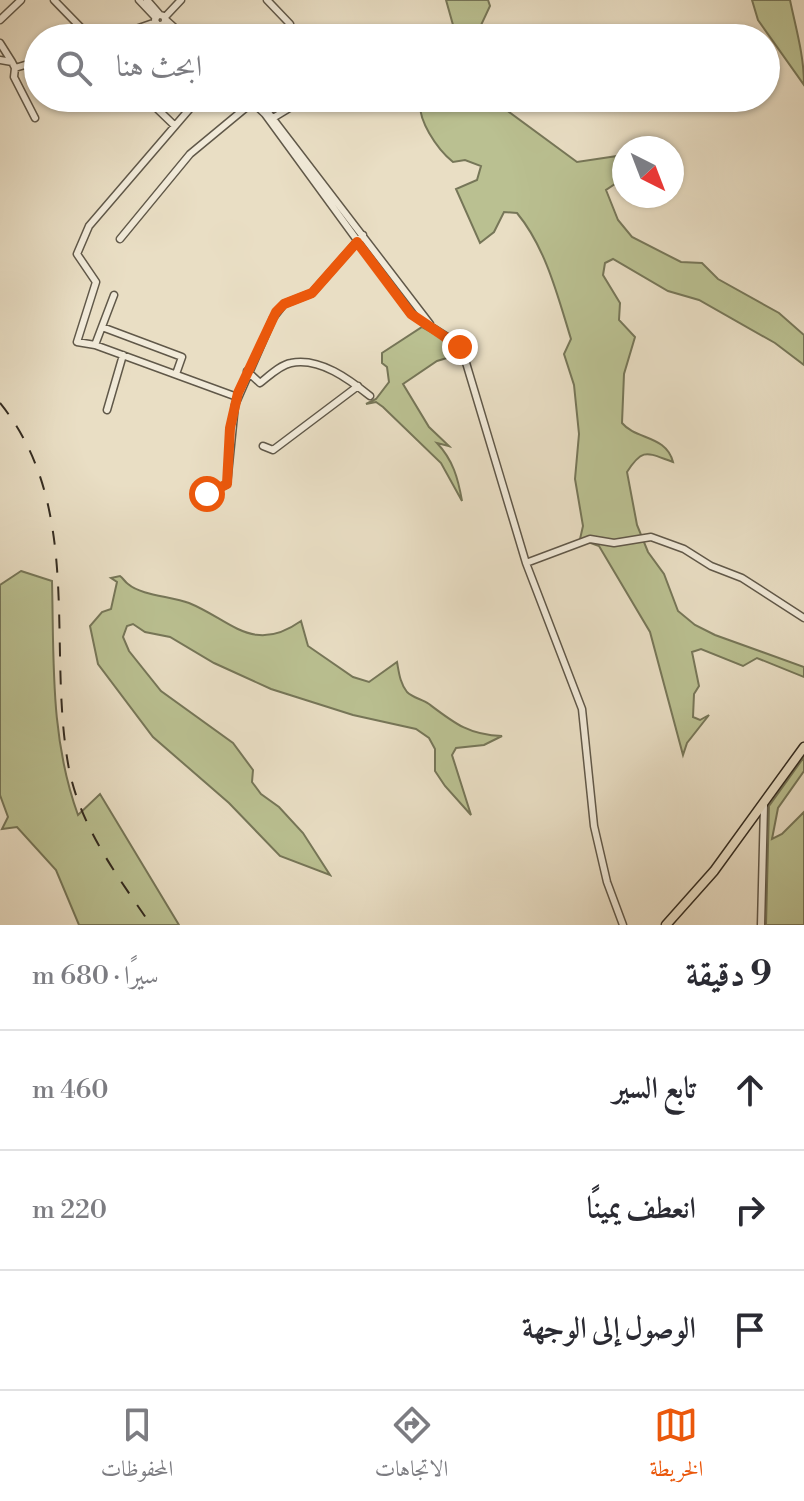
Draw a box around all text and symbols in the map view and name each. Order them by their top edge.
search box [24,24,780,112]
icon: search [52,46,96,90]
text: ابحث هنا [116,48,202,86]
north arrow [612,136,684,208]
route end [442,329,478,365]
route start [189,476,225,512]
text: 9 دقيقة [686,954,772,996]
text: سيرًا · 680 m [32,960,159,992]
icon: ahead [728,1068,772,1112]
text: تابع السير [613,1070,696,1108]
text: 460 m [32,1074,109,1106]
icon: right [728,1188,772,1232]
text: انعطف يمينًا [587,1190,696,1228]
text: 220 m [32,1194,107,1226]
icon: arrive [728,1308,772,1352]
text: الوصول إلى الوجهة [522,1310,696,1348]
tab: المحفوظات [101,1403,173,1490]
tab: الاتجاهات [375,1403,448,1490]
tab: الخريطة [650,1403,703,1490]

